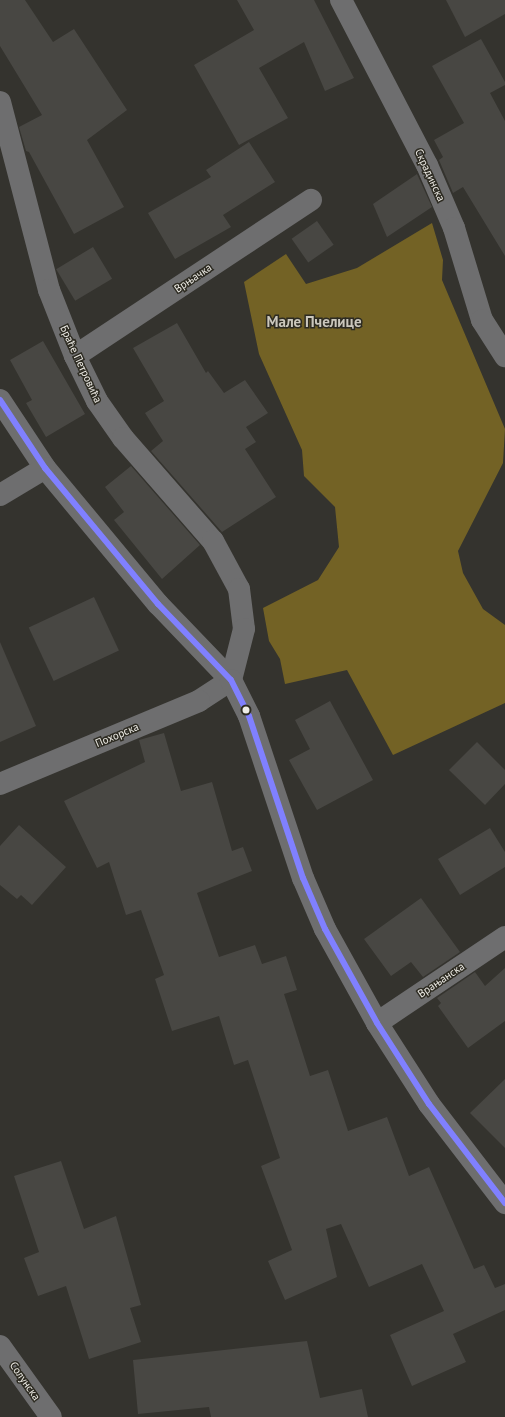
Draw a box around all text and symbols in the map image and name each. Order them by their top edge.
street label: Скрадинска [412,147,448,203]
street label: Врњачка [172,261,214,295]
district label: Мале Пчелице [266,313,362,331]
street label: Браће Петровића [57,323,105,405]
unlabelled marker [241,705,251,715]
street label: Похорска [93,720,141,750]
street label: Врањанска [415,960,467,1000]
street label: Солунска [7,1359,43,1403]

